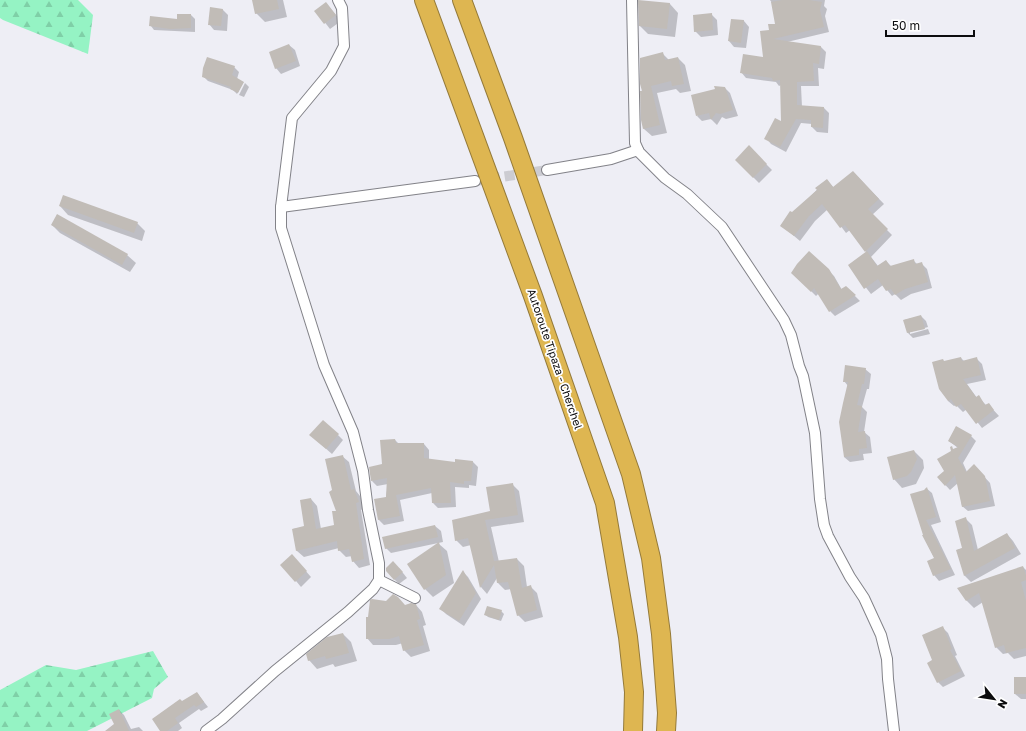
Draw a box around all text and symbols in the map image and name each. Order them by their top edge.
scale bar [886,12,974,38]
text: 50 m [892,18,920,33]
street label: Autoroute Tipaza - Cherchel [525,287,586,431]
north arrow [974,679,1014,719]
text: N [995,697,1011,711]

